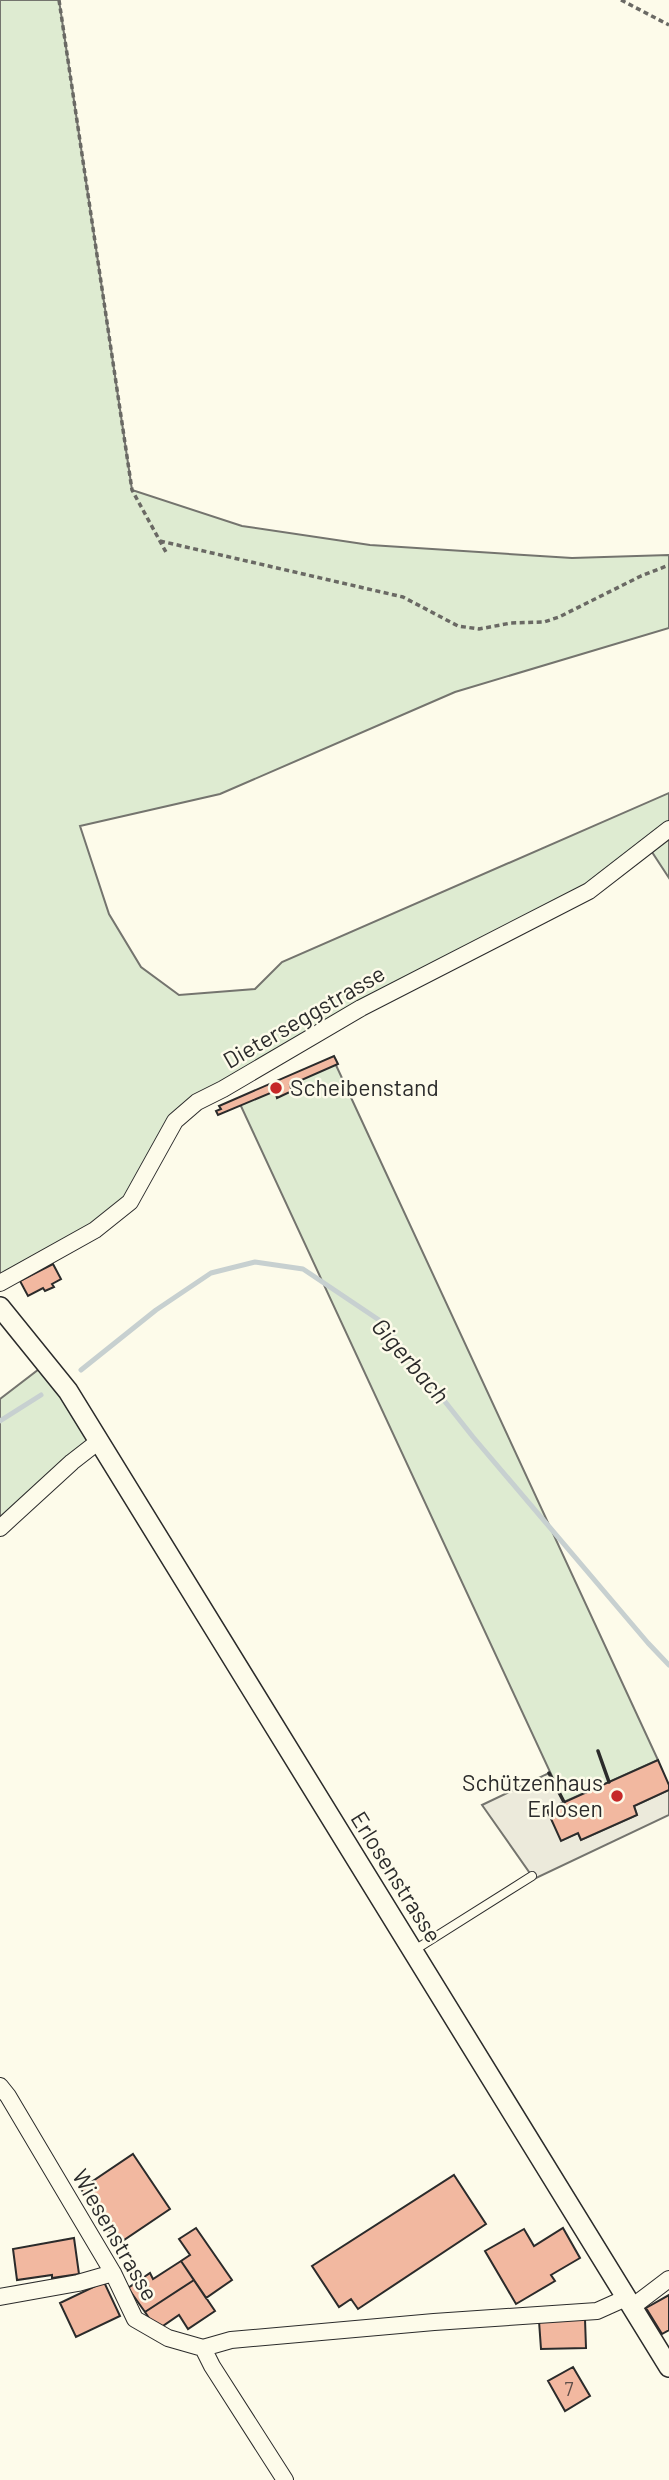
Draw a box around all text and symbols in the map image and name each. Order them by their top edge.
street label: Dieterseggstrasse [218,958,389,1074]
place label: Scheibenstand [290,1073,439,1101]
marker: Scheibenstand [268,1080,284,1096]
water label: Gigerbach [366,1311,456,1409]
place label: Schützenhaus Erlosen [462,1768,603,1822]
marker: Schützenhaus Erlosen [609,1788,625,1804]
street label: Erlosenstrasse [345,1806,448,1947]
street label: Wiesenstrasse [67,2164,165,2305]
house number: 7 [565,2377,574,2400]

